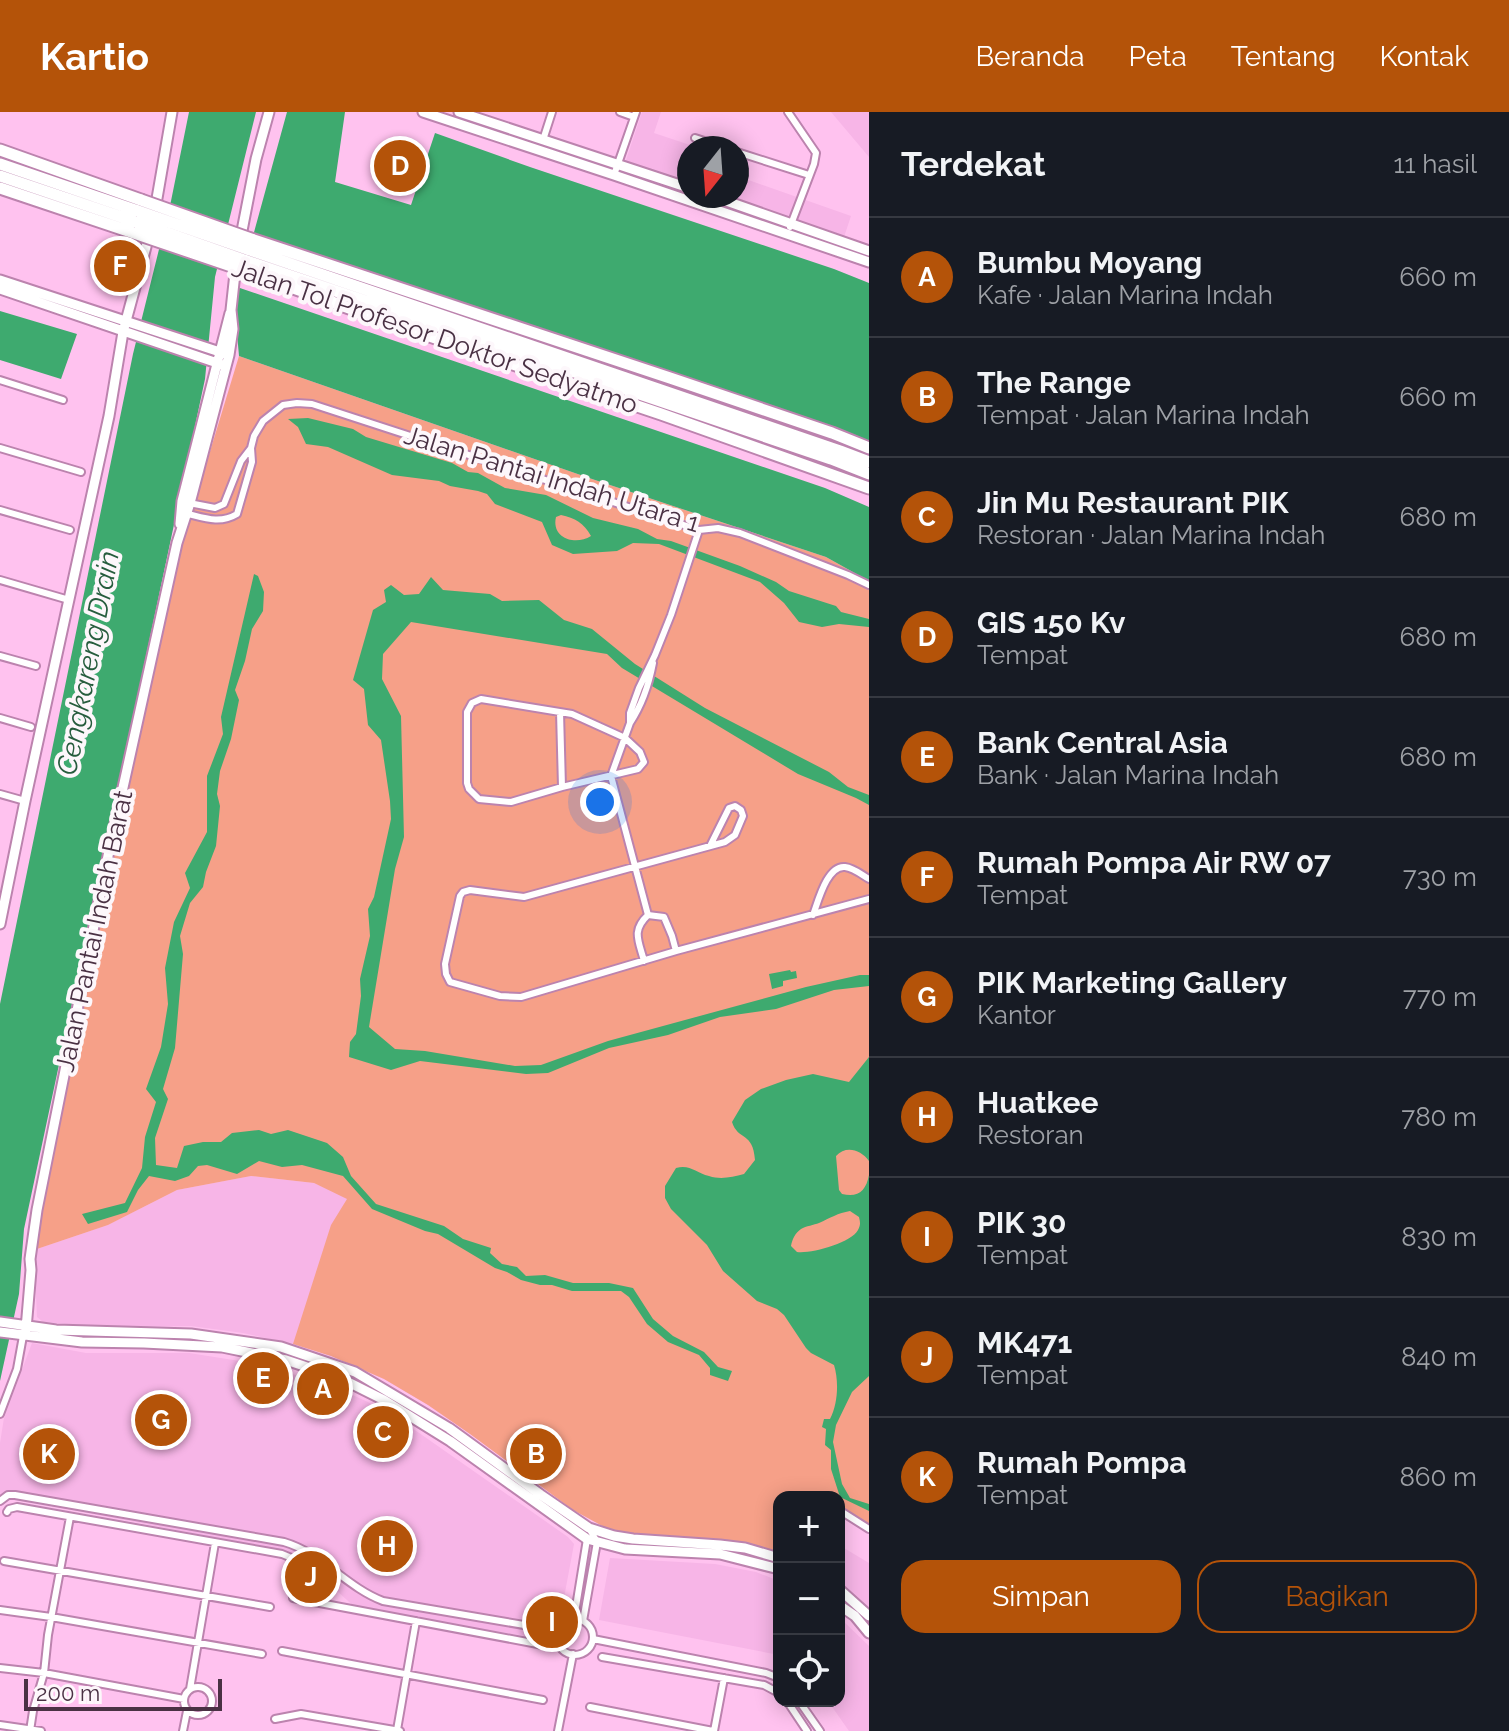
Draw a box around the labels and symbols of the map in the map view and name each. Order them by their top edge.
pin: D [374,136,426,196]
north arrow [677,136,749,208]
pin: F [94,236,146,296]
street label: Jalan Tol Profesor Doktor Sedyatmo [228,252,642,420]
street label: Jalan Pantai Indah Utara 1 [401,420,703,538]
water label: Cengkareng Drain [50,548,126,778]
your location [580,782,620,822]
street label: Jalan Pantai Indah Barat [49,787,139,1074]
pin: E [237,1348,289,1408]
pin: A [297,1359,349,1419]
pin: G [135,1390,187,1450]
pin: C [357,1402,409,1462]
pin: K [23,1424,75,1484]
pin: B [510,1424,562,1484]
pin: H [361,1516,413,1576]
pin: J [285,1547,337,1607]
pin: I [526,1592,578,1652]
scale bar [24,1675,222,1711]

